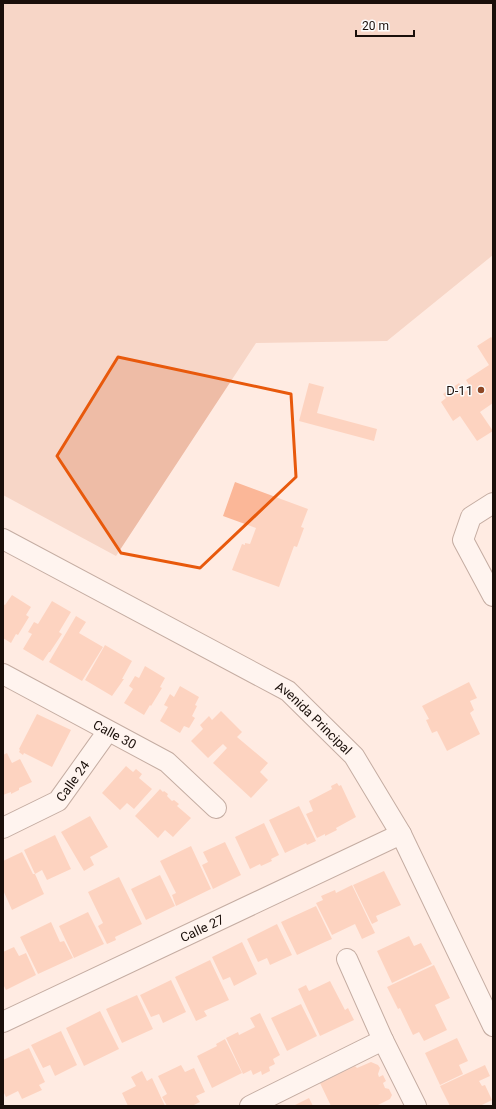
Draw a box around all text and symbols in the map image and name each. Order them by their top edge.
scale bar [356,12,414,38]
text: 20 m [362,19,389,33]
place label: D-11 [446,383,473,398]
marker: D-11 [476,385,486,395]
street label: Avenida Principal [273,679,355,758]
street label: Calle 30 [91,717,139,752]
street label: Calle 24 [53,757,93,805]
street label: Calle 27 [178,912,226,945]

